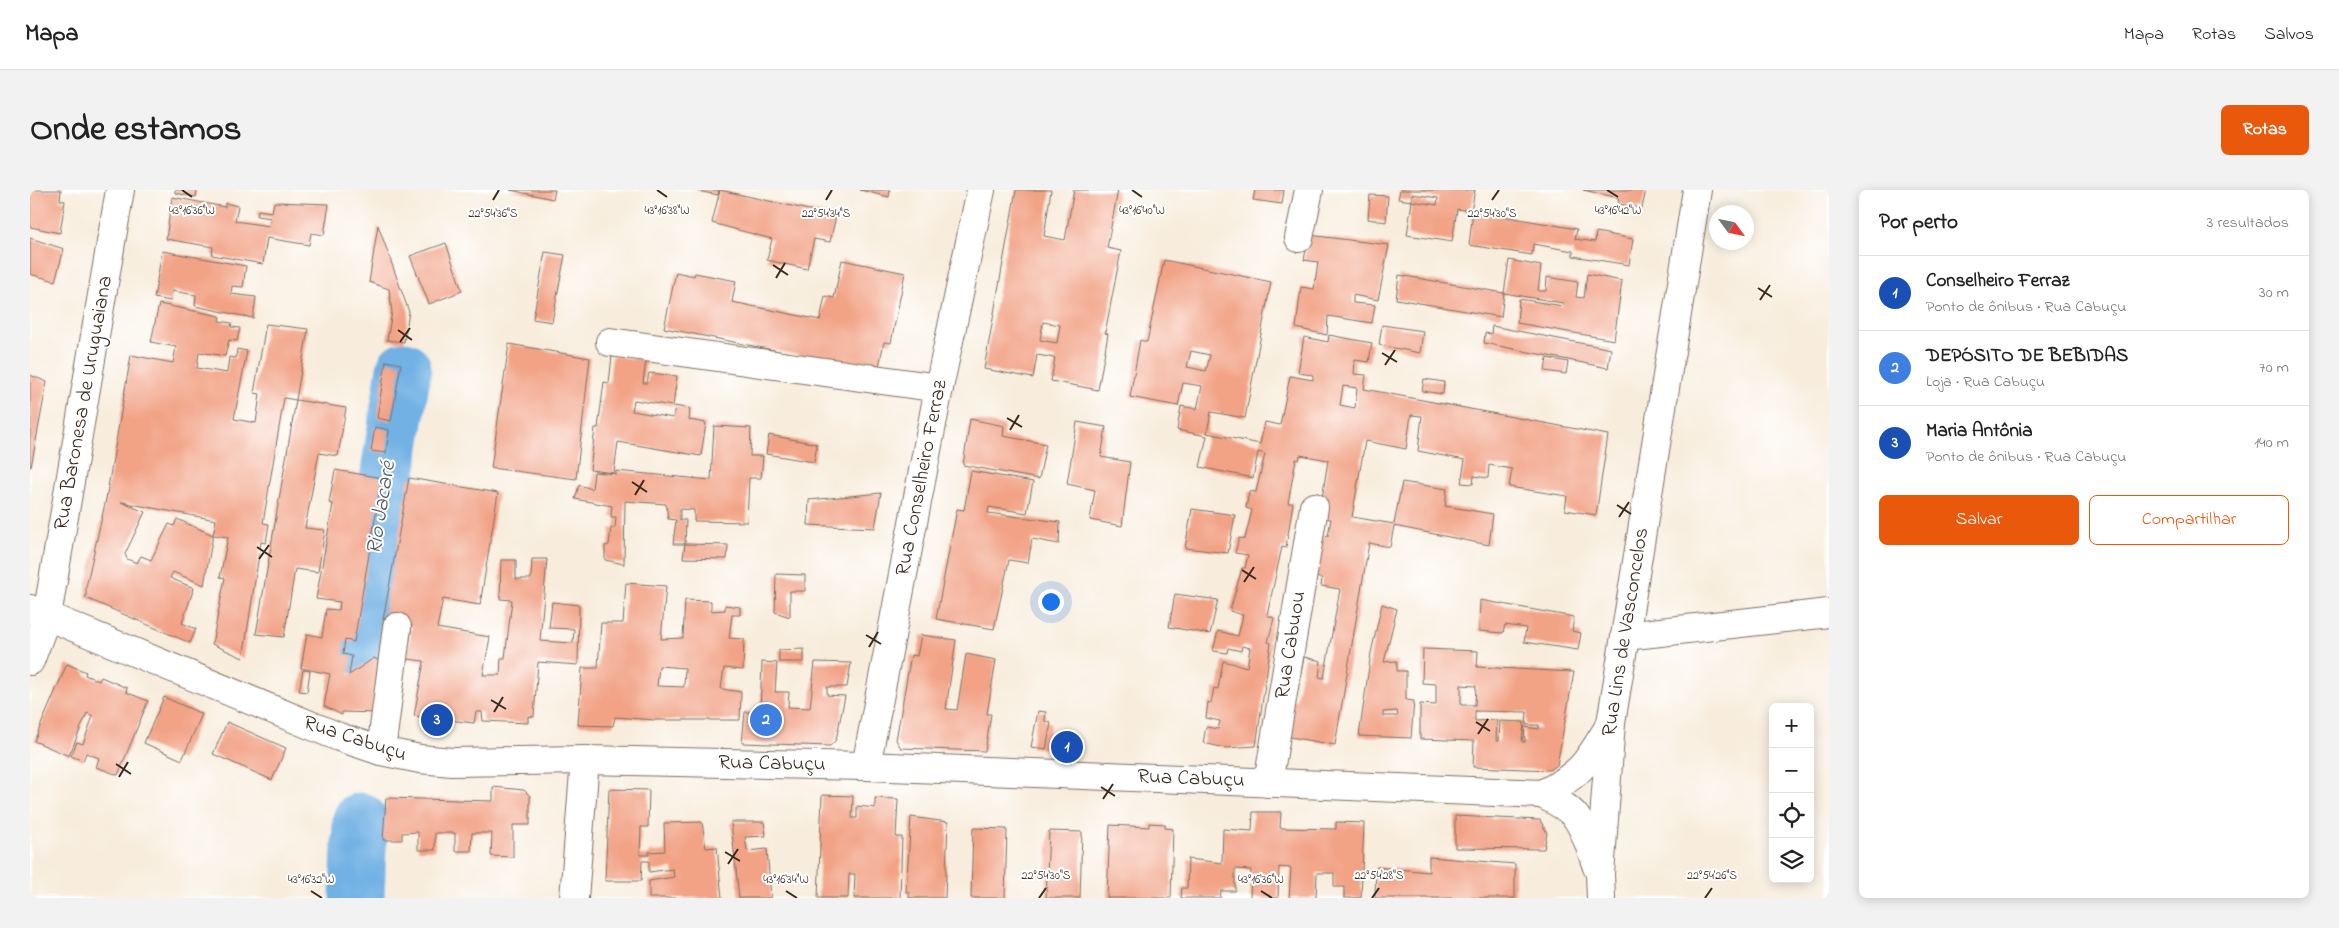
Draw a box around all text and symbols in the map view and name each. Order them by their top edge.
text: Mapa [25,17,79,52]
text: Mapa [2124,22,2164,48]
text: Rotas [2192,22,2236,48]
text: Salvos [2264,22,2314,48]
text: Onde estamos [30,105,242,156]
button: Rotas [2221,105,2309,155]
text: 43°16'36"W [169,202,215,220]
text: 43°16'38"W [644,202,690,220]
text: 43°16'40"W [1119,202,1165,220]
text: 43°16'42"W [1595,202,1641,220]
text: 22°54'36"S [469,205,518,223]
text: 22°54'34"S [802,205,851,223]
text: 22°54'30"S [1468,205,1517,223]
north arrow [1709,205,1754,250]
text: Por perto [1879,208,1958,238]
text: 3 resultados [2207,211,2289,235]
text: Conselheiro Ferraz [1926,268,2069,295]
street label: Rua Baronesa de Uruguaiana [47,273,123,533]
text: 1 [1892,281,1898,305]
text: 30 m [2259,281,2289,305]
text: Ponto de ônibus · Rua Cabuçu [1926,295,2126,319]
text: DEPÓSITO DE BEBIDAS [1926,343,2128,370]
text: 2 [1891,356,1899,380]
text: 70 m [2259,356,2289,380]
text: Loja · Rua Cabuçu [1926,370,2045,394]
street label: Rua Conselheiro Ferraz [888,377,956,578]
text: Maria Antônia [1926,418,2033,445]
text: 3 [1892,431,1898,455]
text: 140 m [2254,431,2289,455]
text: Ponto de ônibus · Rua Cabuçu [1926,445,2126,469]
water label: Rio Jacaré [359,458,405,557]
button: Salvar [1879,495,2079,545]
button: Compartilhar [2089,495,2289,545]
street label: Rua Lins de Vasconcelos [1595,526,1657,738]
your location [1038,589,1064,615]
street label: Rua Cabuou [1268,589,1314,701]
pin: 3 [421,701,453,739]
pin: 2 [750,701,782,739]
map controls [1769,703,1814,883]
button: + [1769,703,1814,748]
street label: Rua Cabuçu [299,708,411,770]
pin: 1 [1051,728,1083,766]
street label: Rua Cabuçu [718,748,826,780]
button: − [1769,748,1814,793]
street label: Rua Cabuçu [1137,762,1245,796]
button: locate [1769,793,1814,838]
button: layers [1769,838,1814,883]
text: 22°54'30"S [1022,867,1071,885]
text: 22°54'28"S [1354,867,1404,885]
text: 22°54'26"S [1687,867,1737,885]
text: 43°16'32"W [288,871,334,889]
text: 43°16'34"W [763,871,809,889]
text: 43°16'36"W [1238,871,1284,889]

